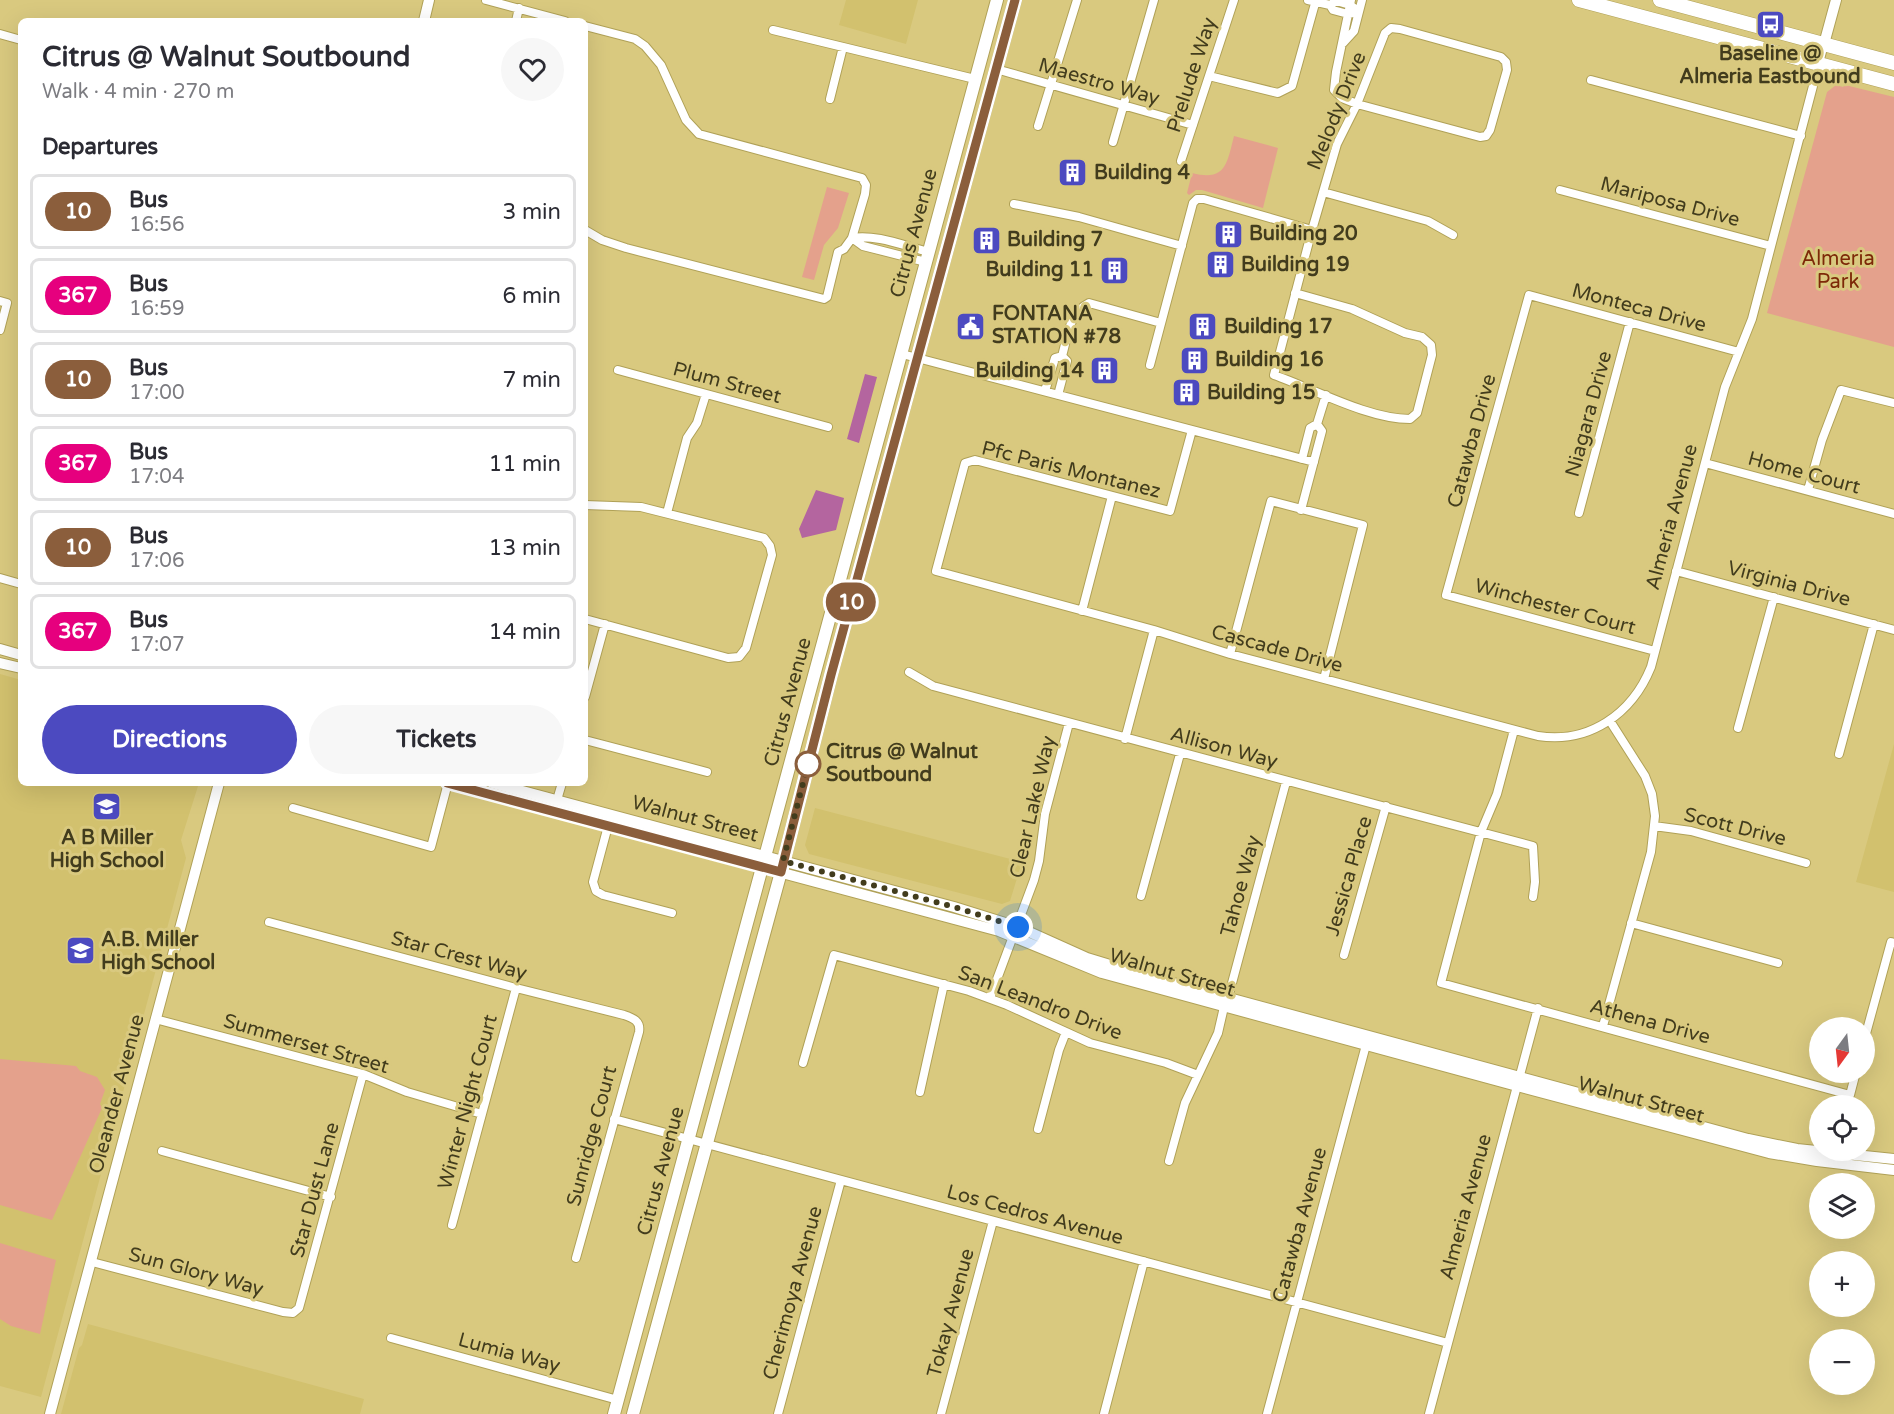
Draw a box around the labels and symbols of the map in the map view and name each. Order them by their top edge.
bus stop icon: Baseline @ Almeria Eastbound [1754,8,1786,40]
street label: Prelude Way [1162,14,1222,136]
place label: Baseline @ Almeria Eastbound [1679,42,1861,89]
street label: Melody Drive [1302,48,1372,174]
street label: Maestro Way [1036,53,1163,111]
building icon: Building 4 [1057,157,1089,189]
place label: Building 4 [1094,161,1190,185]
street label: Citrus Avenue [885,166,943,300]
street label: Mariposa Drive [1598,172,1742,232]
building icon: Building 20 [1212,218,1244,250]
place label: Building 20 [1249,222,1358,246]
building icon: Building 7 [970,224,1002,256]
place label: Building 7 [1007,228,1103,252]
park label: Almeria Park [1801,247,1875,294]
building icon: Building 19 [1204,249,1236,281]
place label: Building 19 [1241,253,1350,277]
building icon: Building 11 [1099,254,1131,286]
place label: Building 11 [985,258,1094,282]
street label: Monteca Drive [1569,279,1709,337]
place label: FONTANA STATION #78 [992,302,1121,349]
public building icon: FONTANA STATION #78 [955,310,987,342]
building icon: Building 17 [1187,311,1219,343]
place label: Building 17 [1224,315,1333,339]
building icon: Building 16 [1178,344,1210,376]
place label: Building 16 [1215,348,1324,372]
street label: Niagara Drive [1561,348,1617,480]
building icon: Building 14 [1089,355,1121,387]
street label: Plum Street [670,357,784,409]
place label: Building 14 [975,359,1084,383]
street label: Catawba Drive [1443,371,1501,511]
building icon: Building 15 [1170,377,1202,409]
place label: Building 15 [1207,381,1316,405]
street label: Pfc Paris Montanez [979,436,1163,504]
street label: Almeria Avenue [1641,441,1703,593]
street label: Home Court [1745,447,1863,500]
street label: Virginia Drive [1725,556,1853,612]
street label: Winchester Court [1472,574,1639,640]
line badge: 10 [824,582,878,622]
street label: Cascade Drive [1209,620,1345,678]
street label: Citrus Avenue [759,635,817,769]
street label: Allison Way [1168,722,1281,774]
street label: Clear Lake Way [1005,733,1061,881]
place label: Citrus @ Walnut Soutbound [826,740,978,787]
marker: Citrus @ Walnut Soutbound [795,751,821,777]
school or university icon: A B Miller High School [91,791,123,823]
street label: Walnut Street [629,791,761,847]
street label: Scott Drive [1681,803,1789,851]
street label: Jessica Place [1320,813,1378,939]
place label: A B Miller High School [50,826,164,873]
street label: Tahoe Way [1216,832,1266,939]
your location [1003,912,1033,942]
street label: Star Crest Way [388,926,530,986]
place label: A.B. Miller High School [101,928,215,975]
school or university icon: A.B. Miller High School [64,935,96,967]
street label: Walnut Street [1106,944,1238,1003]
street label: San Leandro Drive [955,961,1125,1045]
street label: Athena Drive [1587,994,1713,1050]
street label: Summerset Street [221,1009,392,1079]
street label: Oleander Avenue [84,1012,150,1176]
street label: Winter Night Court [433,1012,503,1192]
north arrow [1809,1017,1875,1083]
street label: Sunridge Court [562,1063,622,1209]
street label: Walnut Street [1575,1072,1707,1128]
street label: Citrus Avenue [632,1104,690,1238]
street label: Star Dust Lane [285,1120,345,1260]
street label: Almeria Avenue [1435,1131,1497,1283]
street label: Catawba Avenue [1268,1145,1332,1305]
street label: Los Cedros Avenue [944,1180,1126,1250]
street label: Cherimoya Avenue [758,1203,828,1383]
street label: Sun Glory Way [126,1242,266,1302]
street label: Tokay Avenue [922,1246,980,1380]
street label: Lumia Way [455,1328,563,1378]

